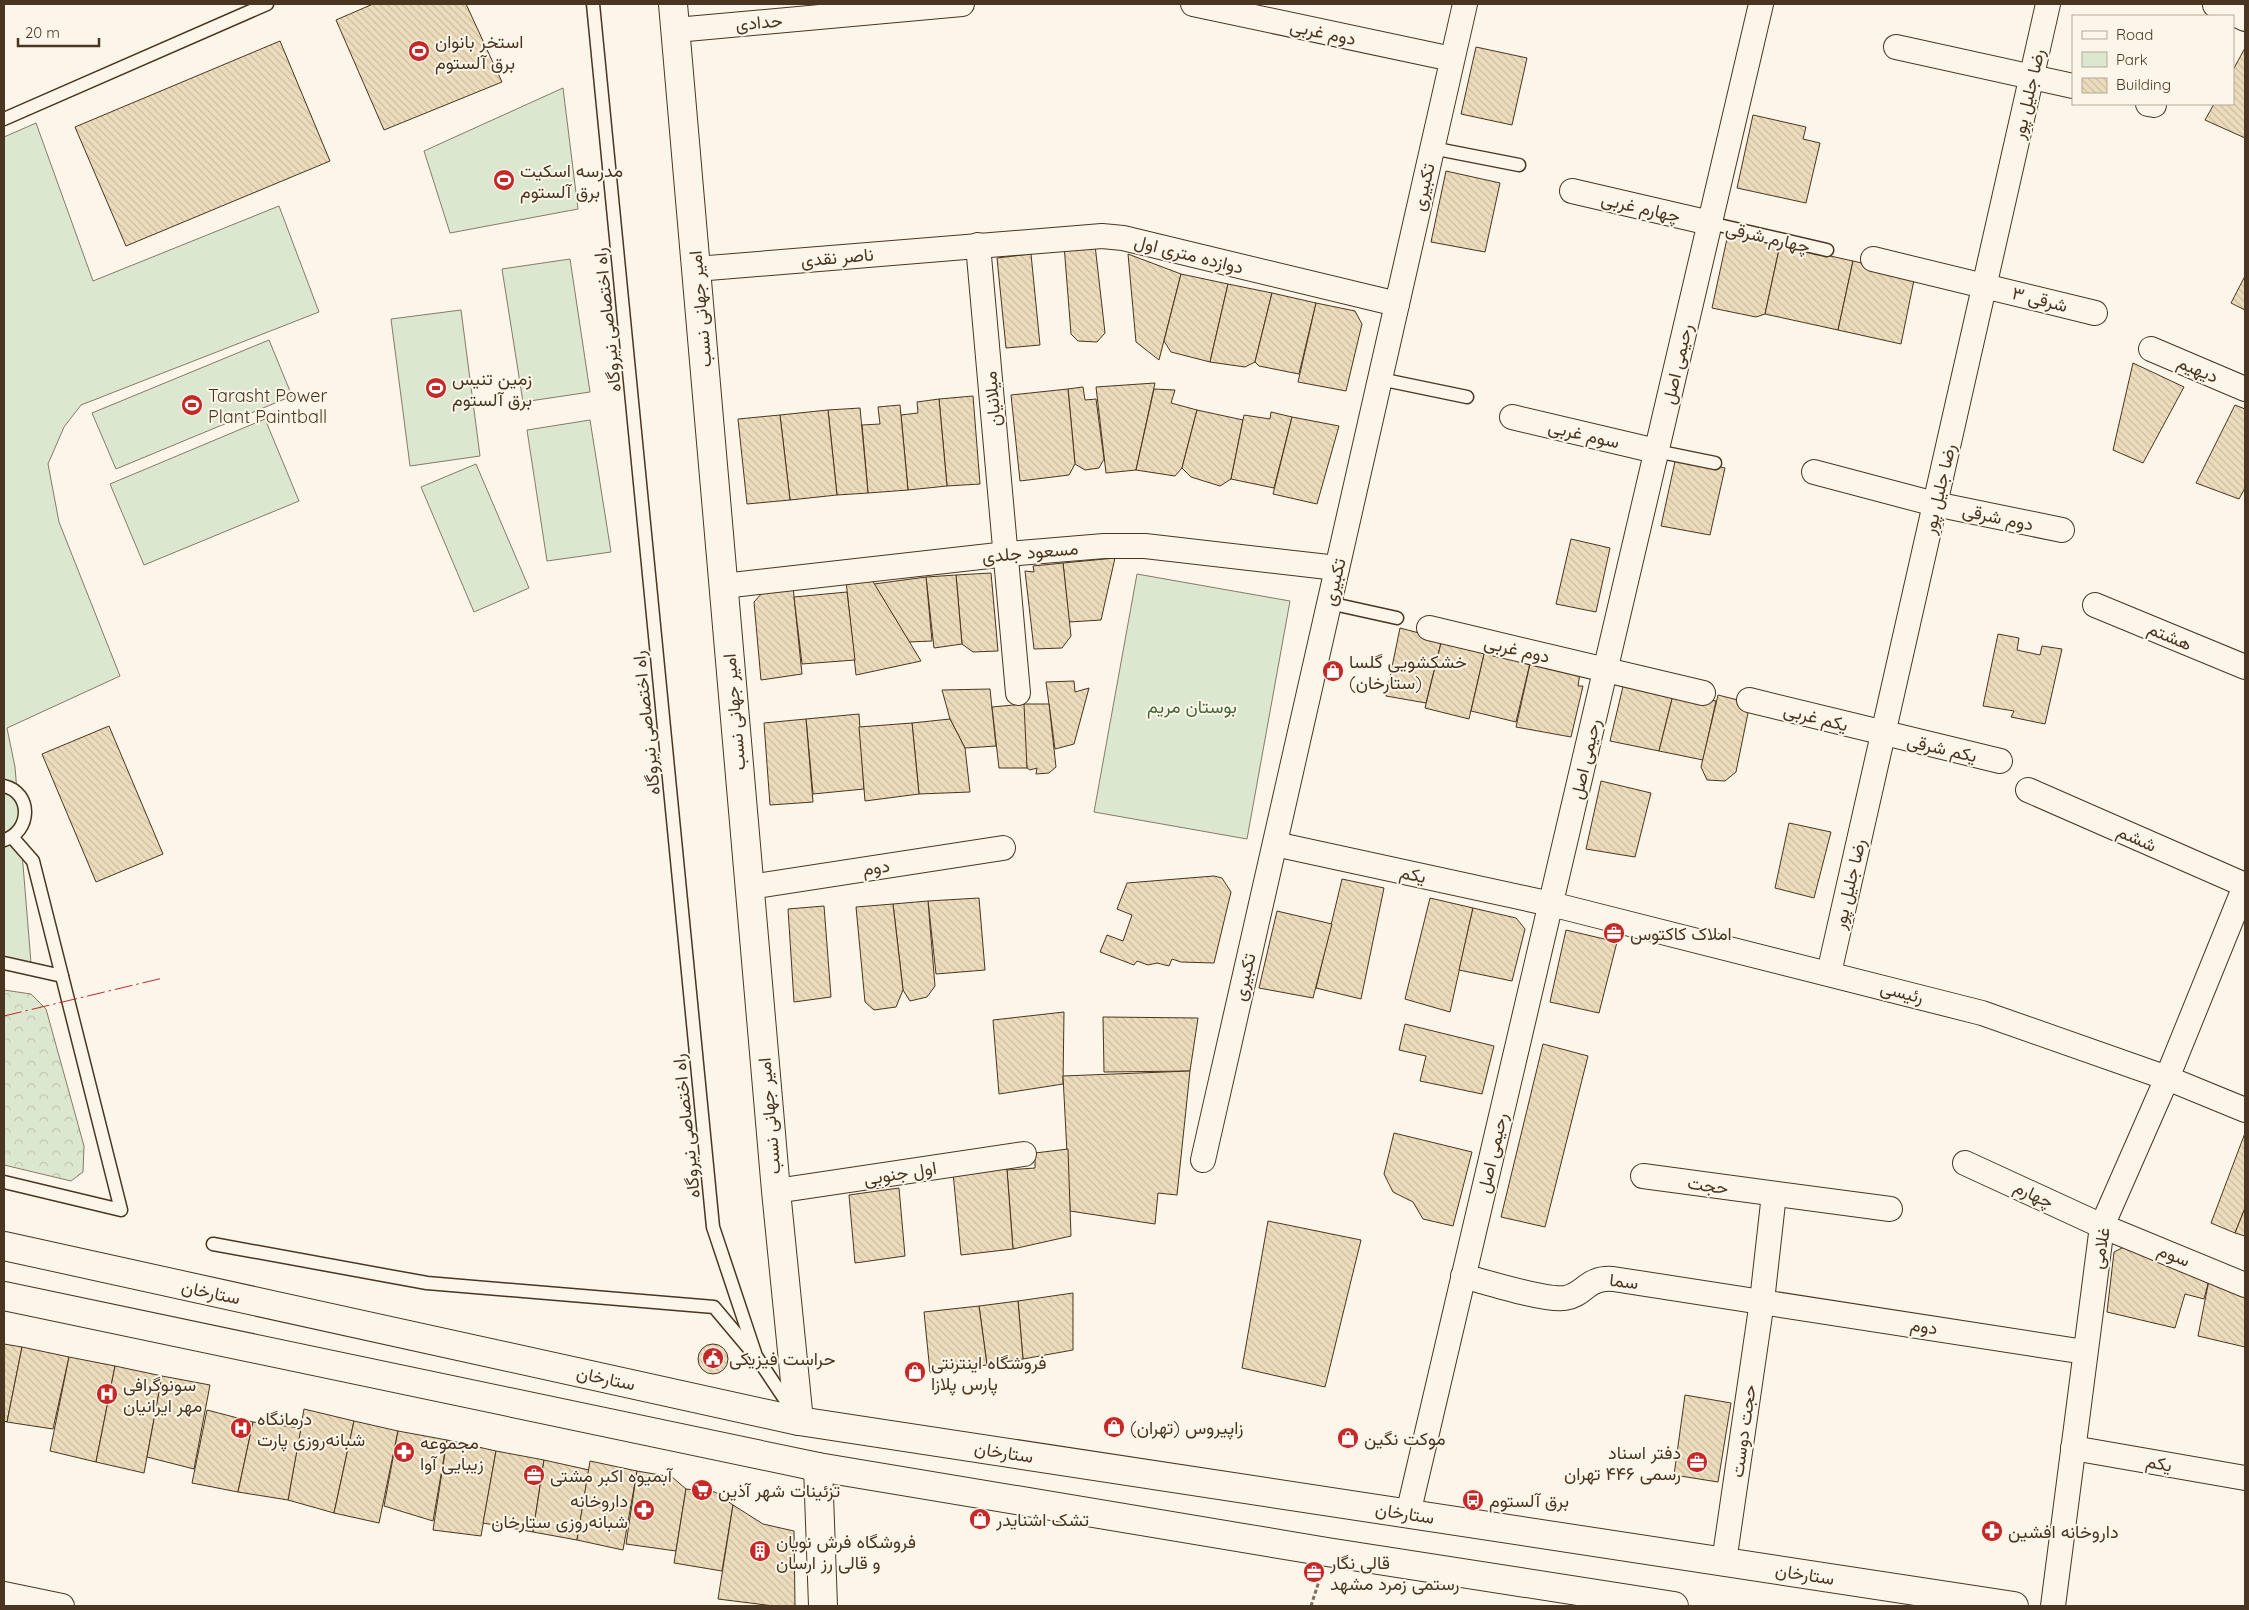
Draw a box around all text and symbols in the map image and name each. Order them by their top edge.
street label: حدادی [735,8,783,36]
street label: دوم غربی [1288,14,1358,51]
scale bar [18,15,99,47]
legend [2072,15,2234,105]
text: 20 m [25,23,60,42]
text: Road [2116,25,2153,44]
place label: استخر بانوان برق آلستوم [435,30,523,75]
sports icon: استخر بانوان برق آلستوم [407,39,431,63]
street label: رضا جلیل پور [2006,47,2051,143]
text: Park [2116,50,2148,69]
text: Building [2116,75,2171,94]
place label: مدرسه اسکیت برق آلستوم [520,159,623,204]
street label: تکبیری [1406,161,1440,213]
sports icon: مدرسه اسکیت برق آلستوم [492,168,516,192]
street label: چهارم غربی [1599,187,1683,228]
street label: چهارم شرقی [1723,216,1812,259]
street label: دوازده متری اول [1132,229,1246,279]
street label: ناصر نقدی [800,242,874,272]
street label: راه اختصاصی نیروگاه [588,247,626,393]
street label: امیر جهانی نسب [683,250,717,368]
street label: ۳ شرقی [2010,281,2070,317]
street label: رحیمی اصل [1657,322,1697,406]
street label: دیهیم [2174,350,2222,389]
place label: زمین تنیس برق آلستوم [452,367,532,412]
street label: میلانیان [978,370,1006,428]
sports icon: زمین تنیس برق آلستوم [424,376,448,400]
place label: Tarasht Power Plant Paintball [208,384,327,428]
sports icon: Tarasht Power Plant Paintball [180,393,204,417]
street label: سوم غربی [1546,415,1622,454]
street label: رضا جلیل پور [1917,442,1962,538]
street label: دوم شرقی [1960,498,2036,537]
street label: مسعود جلدی [981,536,1079,568]
street label: تکبیری [1317,556,1351,608]
street label: هشتم [2144,617,2195,656]
street label: دوم غربی [1482,630,1552,669]
street label: راه اختصاصی نیروگاه [627,650,665,796]
place label: خشکشویی گلسا (ستارخان) [1349,650,1467,694]
street label: امیر جهانی نسب [717,653,751,771]
shop icon: خشکشویی گلسا (ستارخان) [1321,659,1345,683]
park label: بوستان مریم [1147,695,1237,719]
street label: یکم غربی [1781,698,1851,737]
street label: رحیمی اصل [1565,717,1605,801]
street label: یکم شرقی [1905,729,1979,768]
street label: ششم [2113,819,2160,858]
street label: رضا جلیل پور [1827,837,1872,933]
street label: دوم [861,854,891,881]
street label: یکم [1398,860,1428,889]
office icon: املاک کاکتوس [1602,921,1626,945]
place label: املاک کاکتوس [1630,922,1732,945]
street label: تکبیری [1227,951,1261,1003]
street label: رئیسی [1878,976,1926,1008]
street label: راه اختصاصی نیروگاه [667,1053,705,1199]
street label: امیر جهانی نسب [752,1057,786,1175]
street label: رحیمی اصل [1472,1111,1512,1195]
street label: اول جنوبی [862,1156,938,1190]
street label: حجت [1686,1171,1730,1199]
street label: چهارم [2010,1175,2058,1214]
street label: غلامی [2085,1225,2115,1271]
street label: سوم [2154,1238,2194,1273]
street label: سما [1608,1268,1640,1294]
street label: ستارخان [180,1275,242,1309]
street label: دوم [1909,1313,1939,1340]
public building icon: حراست فیزیکی [701,1346,725,1370]
place label: حراست فیزیکی [729,1347,836,1370]
place label: فروشگاه اینترنتی پارس پلازا [931,1351,1047,1396]
shop icon: فروشگاه اینترنتی پارس پلازا [903,1360,927,1384]
street label: ستارخان [575,1361,637,1395]
place label: سونوگرافی مهر ایرانیان [123,1373,202,1417]
hospital icon: سونوگرافی مهر ایرانیان [95,1382,119,1406]
street label: حجت دوست [1725,1383,1761,1479]
place label: درمانگاه شبانه‌روزی پارت [257,1407,365,1452]
shop icon: زاپیروس (تهران) [1102,1415,1126,1439]
hospital icon: درمانگاه شبانه‌روزی پارت [229,1416,253,1440]
place label: زاپیروس (تهران) [1130,1416,1243,1440]
shop icon: موکت نگین [1336,1426,1360,1450]
place label: موکت نگین [1364,1427,1446,1450]
place label: مجموعه زیبایی آوا [420,1431,484,1475]
street label: ستارخان [973,1436,1035,1468]
pharmacy icon: مجموعه زیبایی آوا [392,1440,416,1464]
place label: دفتر اسناد رسمی ۴۴۶ تهران [1564,1441,1681,1485]
street label: یکم [2144,1449,2174,1478]
office icon: دفتر اسناد رسمی ۴۴۶ تهران [1685,1450,1709,1474]
office icon: آبمیوه اکبر مشتی [522,1463,546,1487]
place label: آبمیوه اکبر مشتی [550,1464,674,1487]
supermarket icon: تزئینات شهر آذین [690,1478,714,1502]
place label: تزئینات شهر آذین [718,1479,840,1502]
bus stop icon: برق آلستوم [1461,1488,1485,1512]
place label: داروخانه شبانه‌روزی ستارخان [491,1489,628,1533]
place label: برق آلستوم [1489,1489,1569,1513]
street label: ستارخان [1374,1497,1436,1529]
pharmacy icon: داروخانه شبانه‌روزی ستارخان [632,1498,656,1522]
shop icon: تشک اشنایدر [968,1507,992,1531]
place label: تشک اشنایدر [995,1508,1089,1531]
pharmacy icon: داروخانه افشین [1980,1519,2004,1543]
place label: داروخانه افشین [2008,1520,2119,1543]
place label: فروشگاه فرش نویان و قالی رز ارسان [776,1530,916,1574]
building icon: فروشگاه فرش نویان و قالی رز ارسان [748,1539,772,1563]
place label: قالی نگار رستمی زمرد مشهد [1329,1551,1459,1595]
street label: ستارخان [1774,1558,1836,1590]
office icon: قالی نگار رستمی زمرد مشهد [1302,1560,1326,1584]

